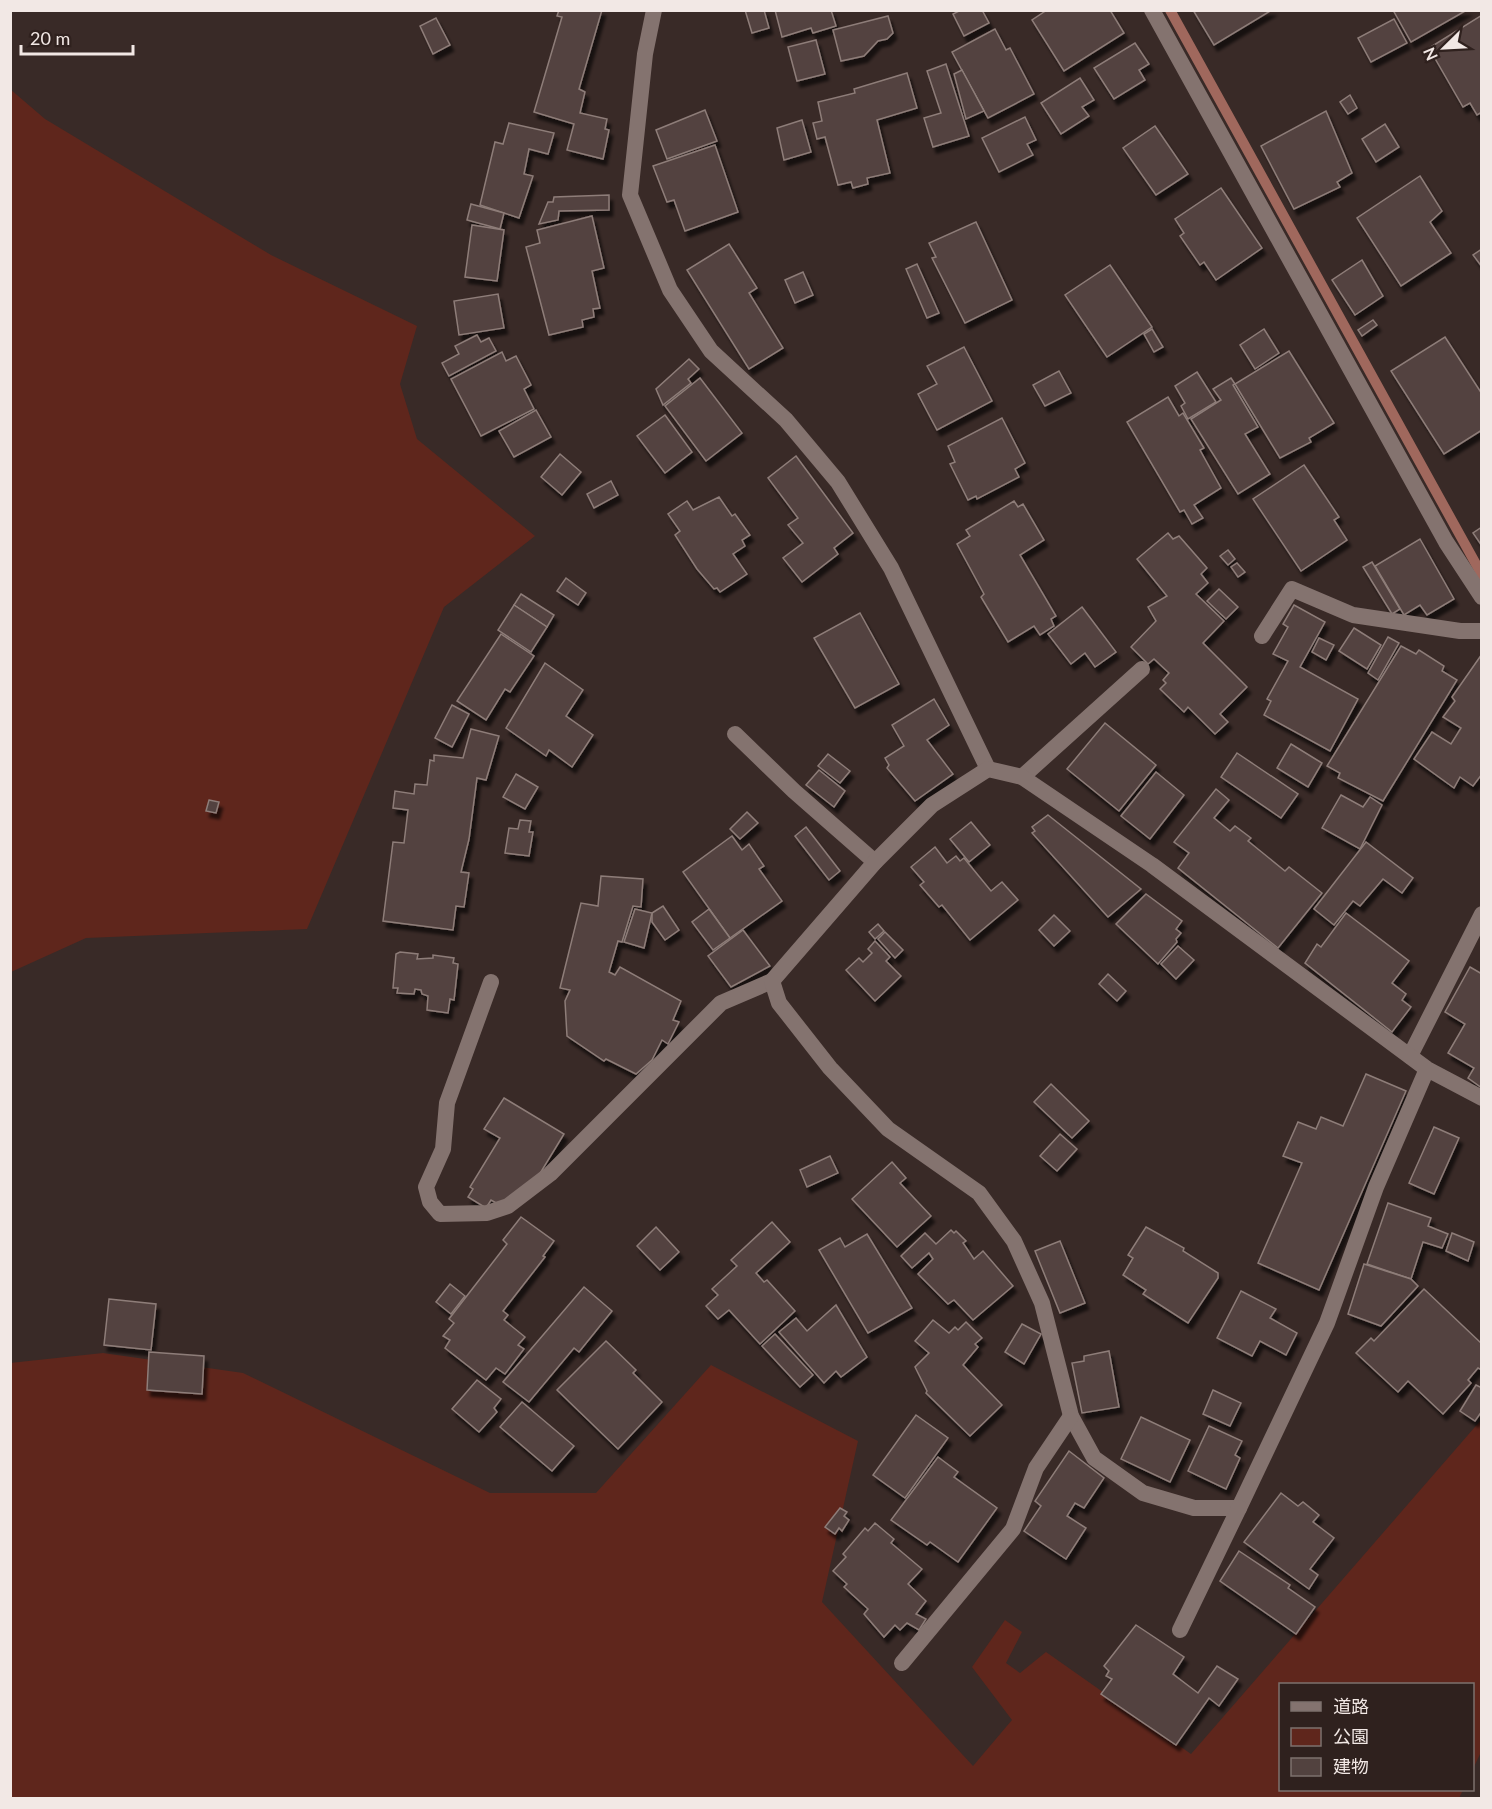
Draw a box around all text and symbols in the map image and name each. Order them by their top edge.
scale bar [21,18,134,56]
north arrow [1414,18,1474,78]
text: 20 m [30,27,70,49]
text: N [1419,45,1441,64]
legend [1279,1683,1474,1791]
text: 道路 [1333,1695,1369,1717]
text: 公園 [1333,1725,1369,1747]
text: 建物 [1333,1755,1369,1777]

